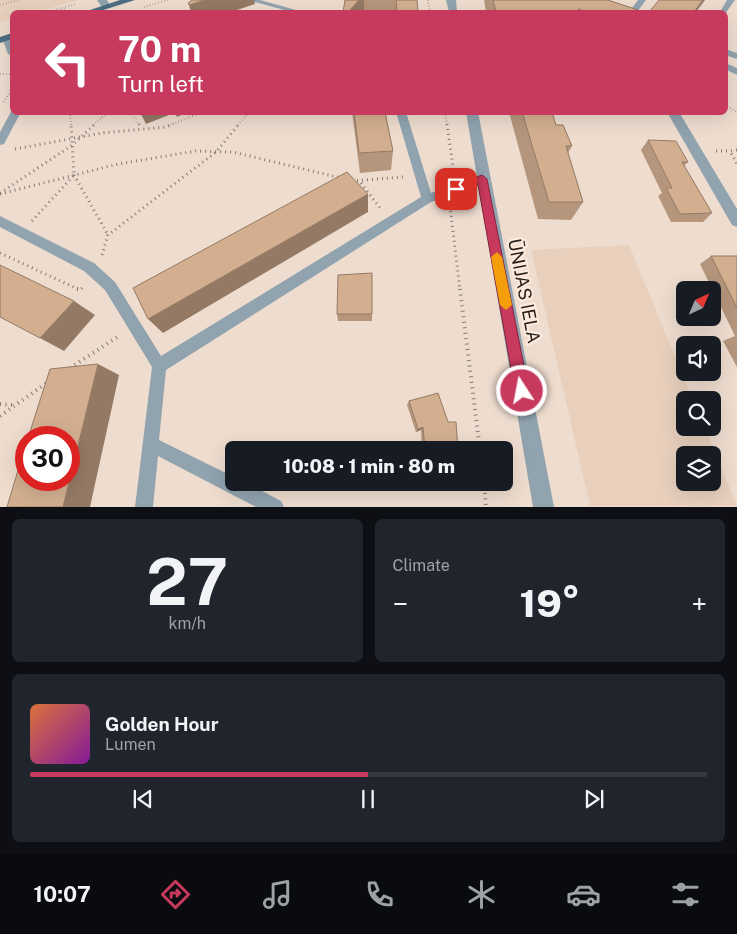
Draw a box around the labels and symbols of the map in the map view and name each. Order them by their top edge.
pin [435,168,477,210]
street label: ŪNIJAS IELA [504,236,546,345]
north arrow [676,281,721,326]
position arrow [495,364,547,416]
speed limit sign: 30 [15,426,80,491]

